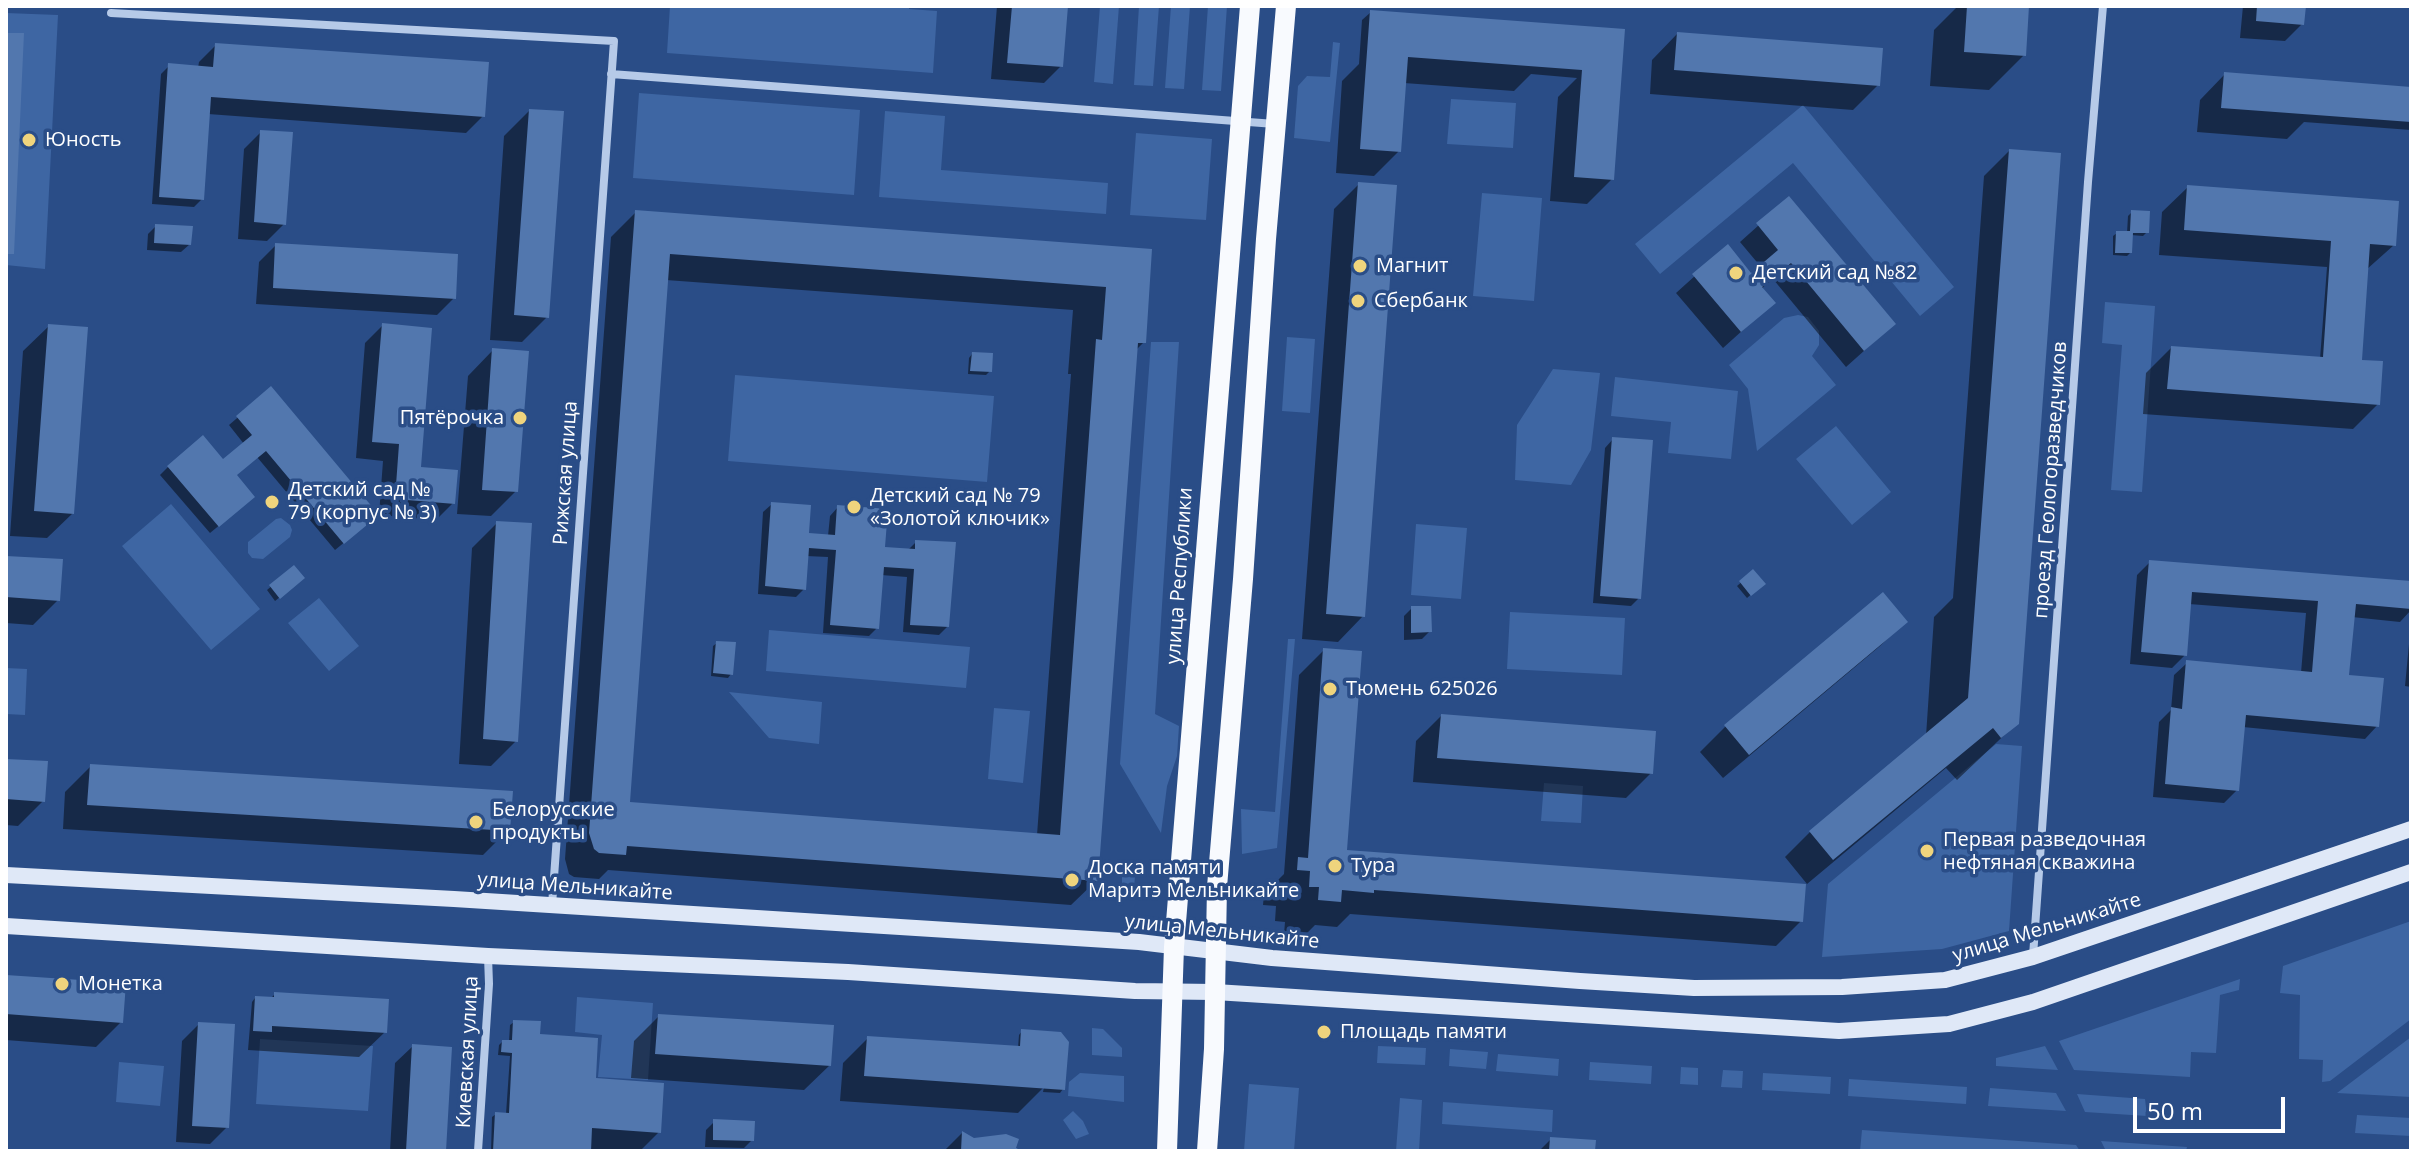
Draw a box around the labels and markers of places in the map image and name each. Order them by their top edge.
place label: Юность [45,128,121,152]
marker: Юность [20,131,38,149]
place label: Магнит [1376,254,1449,278]
marker: Магнит [1351,257,1369,275]
place label: Детский сад №82 [1752,261,1917,285]
marker: Детский сад №82 [1727,264,1745,282]
place label: Сбербанк [1374,289,1468,313]
marker: Сбербанк [1349,292,1367,310]
place label: Пятёрочка [400,406,504,430]
marker: Пятёрочка [511,409,529,427]
place label: Детский сад № 79 (корпус № 3) [288,478,437,525]
place label: Детский сад № 79 «Золотой ключик» [870,484,1050,531]
marker: Детский сад № 79 (корпус № 3) [263,493,281,511]
marker: Детский сад № 79 «Золотой ключик» [845,498,863,516]
place label: Тюмень 625026 [1346,677,1498,701]
marker: Тюмень 625026 [1321,680,1339,698]
place label: Белорусские продукты [492,798,615,845]
marker: Белорусские продукты [467,813,485,831]
place label: Первая разведочная нефтяная скважина [1943,828,2146,875]
marker: Первая разведочная нефтяная скважина [1918,842,1936,860]
place label: Тура [1351,854,1395,878]
place label: Доска памяти Маритэ Мельникайте [1088,856,1299,903]
marker: Тура [1326,857,1344,875]
marker: Доска памяти Маритэ Мельникайте [1063,871,1081,889]
place label: Монетка [78,972,163,996]
marker: Монетка [53,975,71,993]
place label: Площадь памяти [1340,1020,1507,1044]
marker: Площадь памяти [1315,1023,1333,1041]

